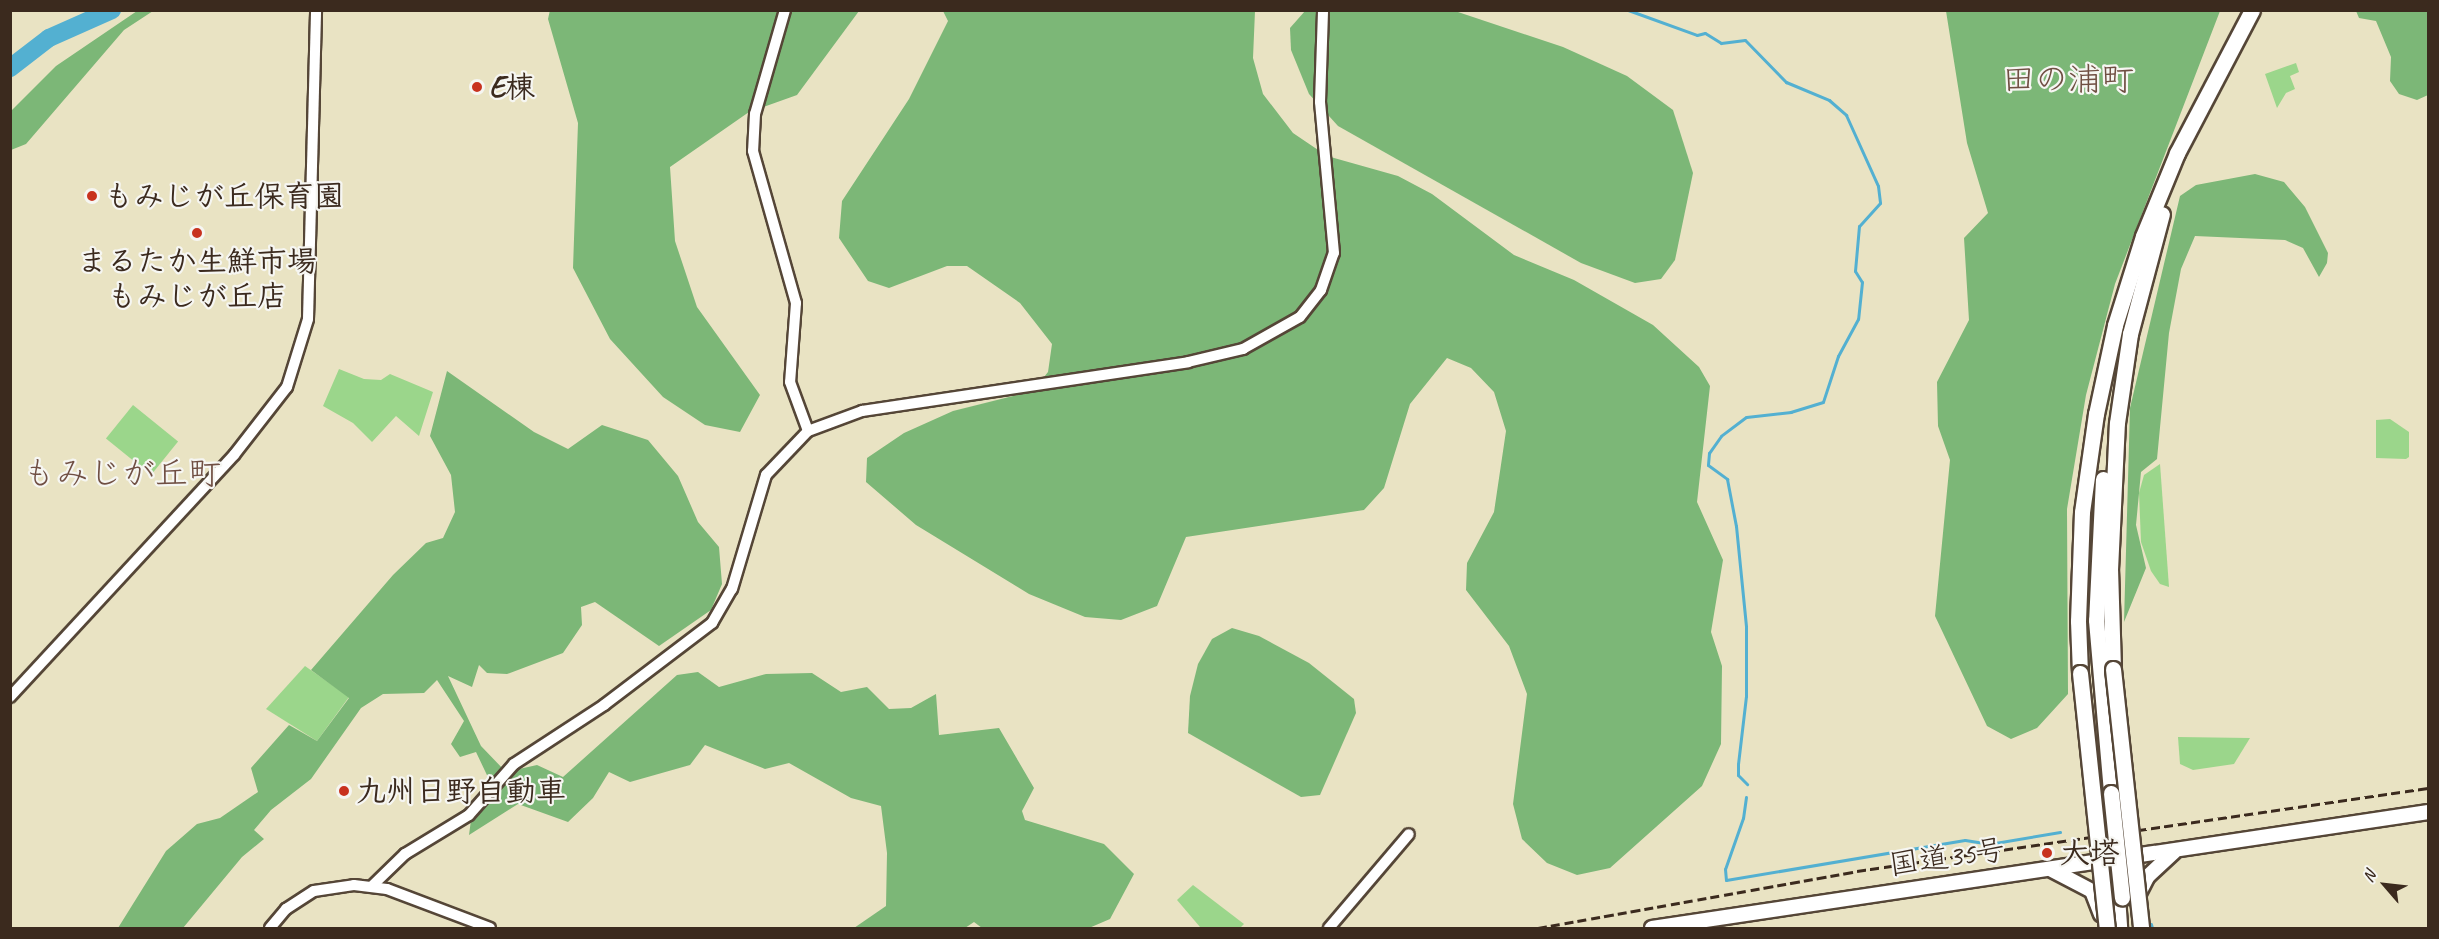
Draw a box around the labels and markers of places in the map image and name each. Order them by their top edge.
place label: E棟 [489,69,535,105]
marker: E棟 [470,80,484,94]
place label: もみじが丘保育園 [104,178,344,214]
marker: もみじが丘保育園 [85,189,99,203]
marker: まるたか生鮮市場 もみじが丘店 [190,226,204,240]
place label: まるたか生鮮市場 もみじが丘店 [77,243,317,314]
place label: 九州日野自動車 [356,773,566,809]
marker: 九州日野自動車 [337,784,351,798]
place label: 大塔 [2060,835,2120,871]
marker: 大塔 [2038,844,2056,862]

